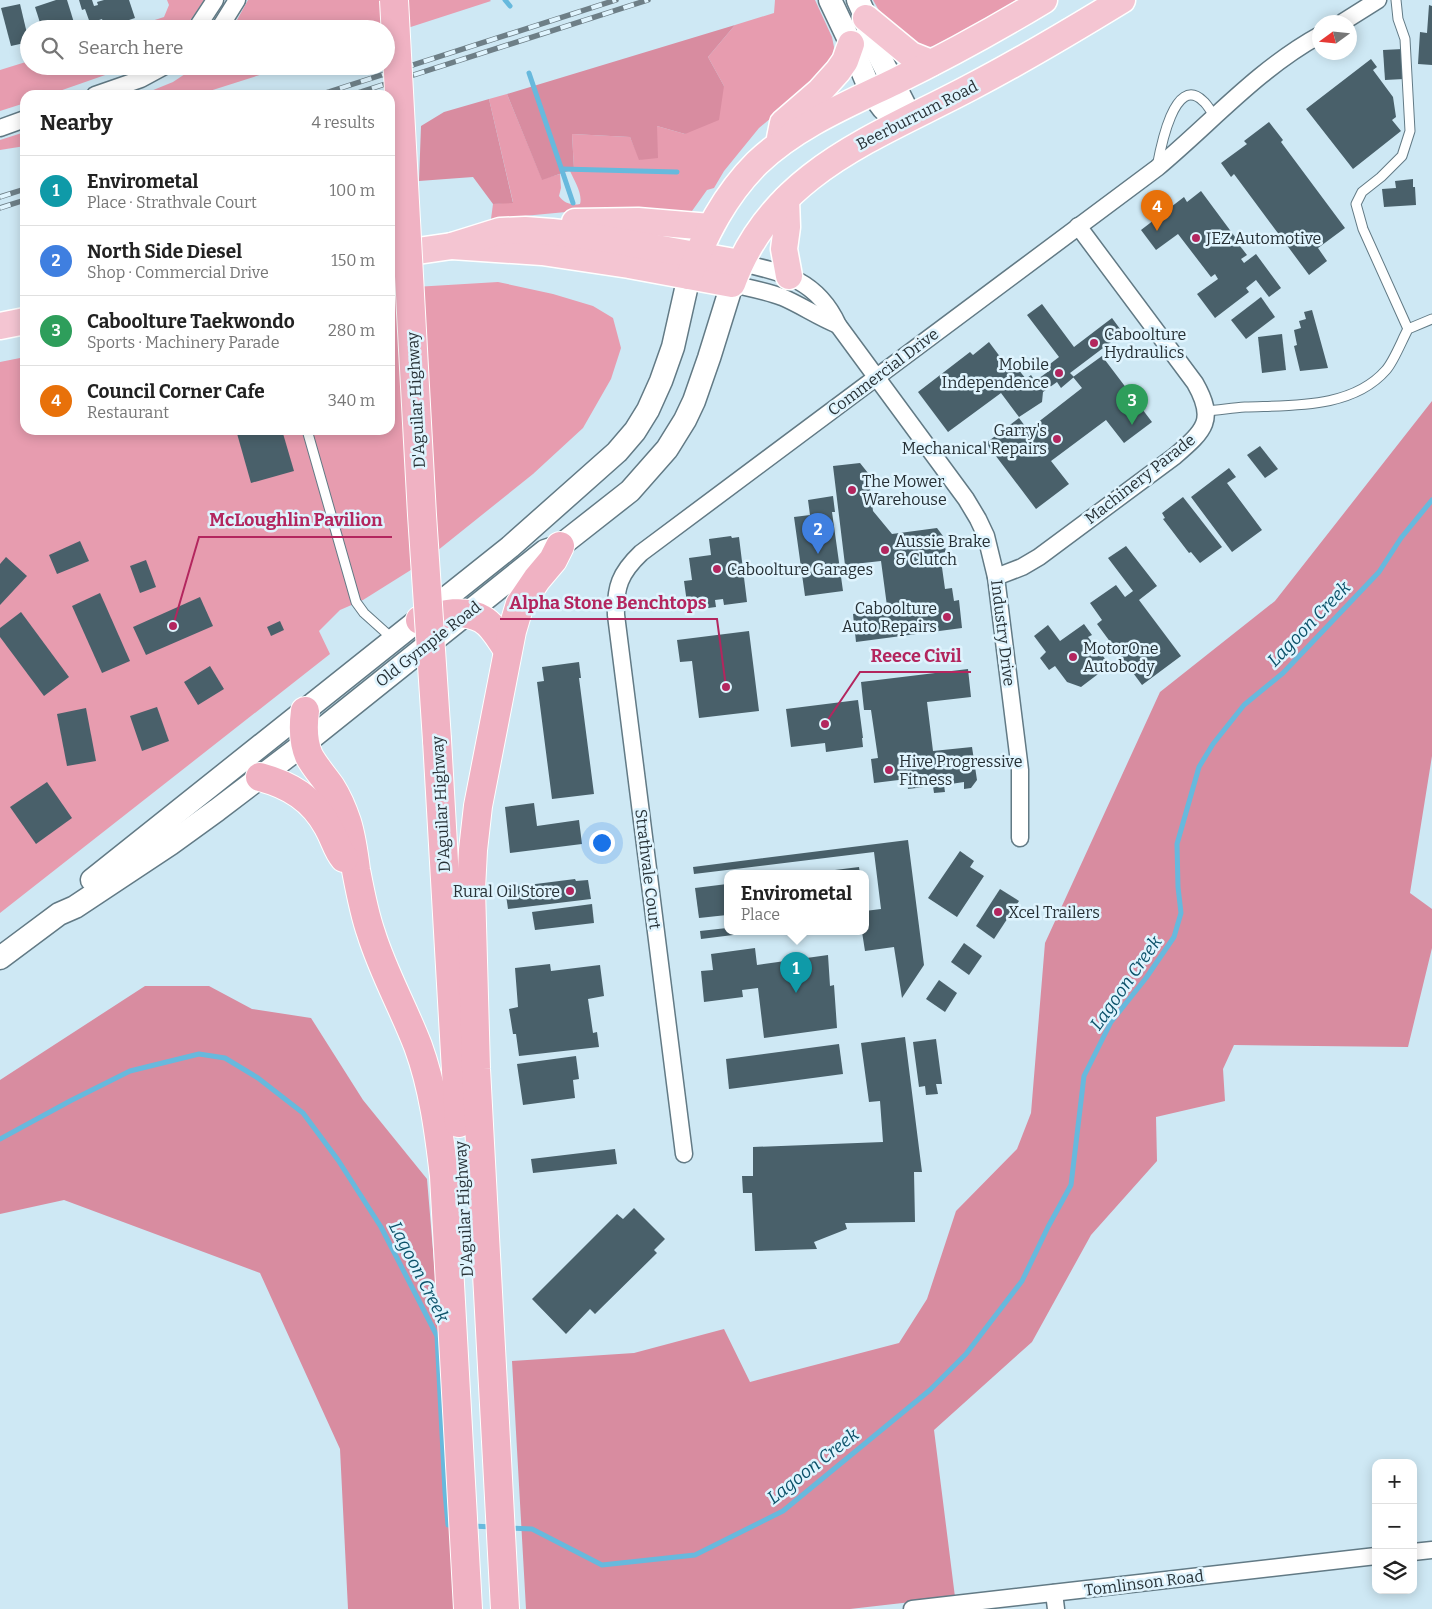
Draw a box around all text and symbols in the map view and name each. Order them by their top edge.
north arrow [1312,15,1357,60]
search box [20,20,395,75]
icon: search [38,34,66,62]
text: Search here [78,36,183,59]
street label: Beerburrum Road [853,76,981,154]
text: Nearby [40,110,113,136]
text: 4 results [312,113,375,132]
text: Envirometal [87,170,198,193]
text: 1 [53,181,59,200]
text: 100 m [330,181,375,200]
pin: 4 [1141,190,1173,231]
text: Place · Strathvale Court [87,193,257,212]
place label: JEZ Automotive [1205,229,1321,248]
marker: JEZ Automotive [1190,232,1202,244]
text: North Side Diesel [87,240,242,263]
text: 2 [51,251,61,270]
text: 150 m [331,251,375,270]
text: Shop · Commercial Drive [87,263,269,282]
text: Caboolture Taekwondo [87,310,295,333]
text: 3 [51,321,61,340]
text: 280 m [328,321,375,340]
street label: Commercial Drive [824,324,942,420]
place label: Caboolture Hydraulics [1104,325,1186,362]
street label: D'Aguilar Highway [403,331,429,469]
text: Sports · Machinery Parade [87,333,280,352]
marker: Caboolture Hydraulics [1088,337,1100,349]
place label: Mobile Independence [942,355,1049,392]
marker: Mobile Independence [1053,367,1065,379]
text: Council Corner Cafe [87,380,265,403]
pin: 3 [1116,384,1148,425]
text: 4 [51,391,61,410]
text: 340 m [328,391,375,410]
text: Restaurant [87,403,169,422]
place label: Garry's Mechanical Repairs [902,421,1047,458]
street label: Machinery Parade [1081,430,1199,528]
marker: Garry's Mechanical Repairs [1051,433,1063,445]
place label: The Mower Warehouse [862,472,947,509]
marker: The Mower Warehouse [846,484,858,496]
callout: McLoughlin Pavilion [199,504,392,537]
text: McLoughlin Pavilion [209,509,383,531]
pin: 2 [802,513,834,554]
place label: Aussie Brake & Clutch [895,532,990,569]
marker: Aussie Brake & Clutch [879,544,891,556]
place label: Caboolture Garages [727,560,873,579]
marker: Caboolture Garages [711,563,723,575]
water label: Lagoon Creek [1263,577,1355,671]
street label: Industry Drive [987,579,1019,687]
callout: Alpha Stone Benchtops [500,586,717,619]
text: Alpha Stone Benchtops [509,592,707,614]
street label: Old Gympie Road [372,597,485,691]
place label: Caboolture Auto Repairs [842,599,937,636]
marker: Caboolture Auto Repairs [941,611,953,623]
callout: Reece Civil [860,639,971,672]
place label: MotorOne Autobody [1083,639,1159,676]
text: Reece Civil [870,645,962,667]
marker: MotorOne Autobody [1067,651,1079,663]
street label: D'Aguilar Highway [428,735,454,873]
place label: Hive Progressive Fitness [899,752,1022,789]
marker: Hive Progressive Fitness [883,764,895,776]
street label: Strathvale Court [631,808,665,930]
your location [589,830,615,856]
popup [724,870,869,935]
place label: Rural Oil Store [453,882,560,901]
text: Envirometal [741,882,852,905]
marker: Rural Oil Store [564,885,576,897]
place label: Xcel Trailers [1008,903,1100,922]
text: Place [741,905,780,924]
marker: Xcel Trailers [992,906,1004,918]
water label: Lagoon Creek [1085,931,1167,1034]
pin: 1 [780,952,812,993]
street label: D'Aguilar Highway [451,1140,477,1278]
water label: Lagoon Creek [384,1218,454,1326]
water label: Lagoon Creek [763,1423,863,1509]
map controls [1372,1459,1417,1594]
button: + [1372,1459,1417,1504]
button: − [1372,1504,1417,1549]
button: layers [1372,1549,1417,1594]
street label: Tomlinson Road [1083,1566,1205,1600]

